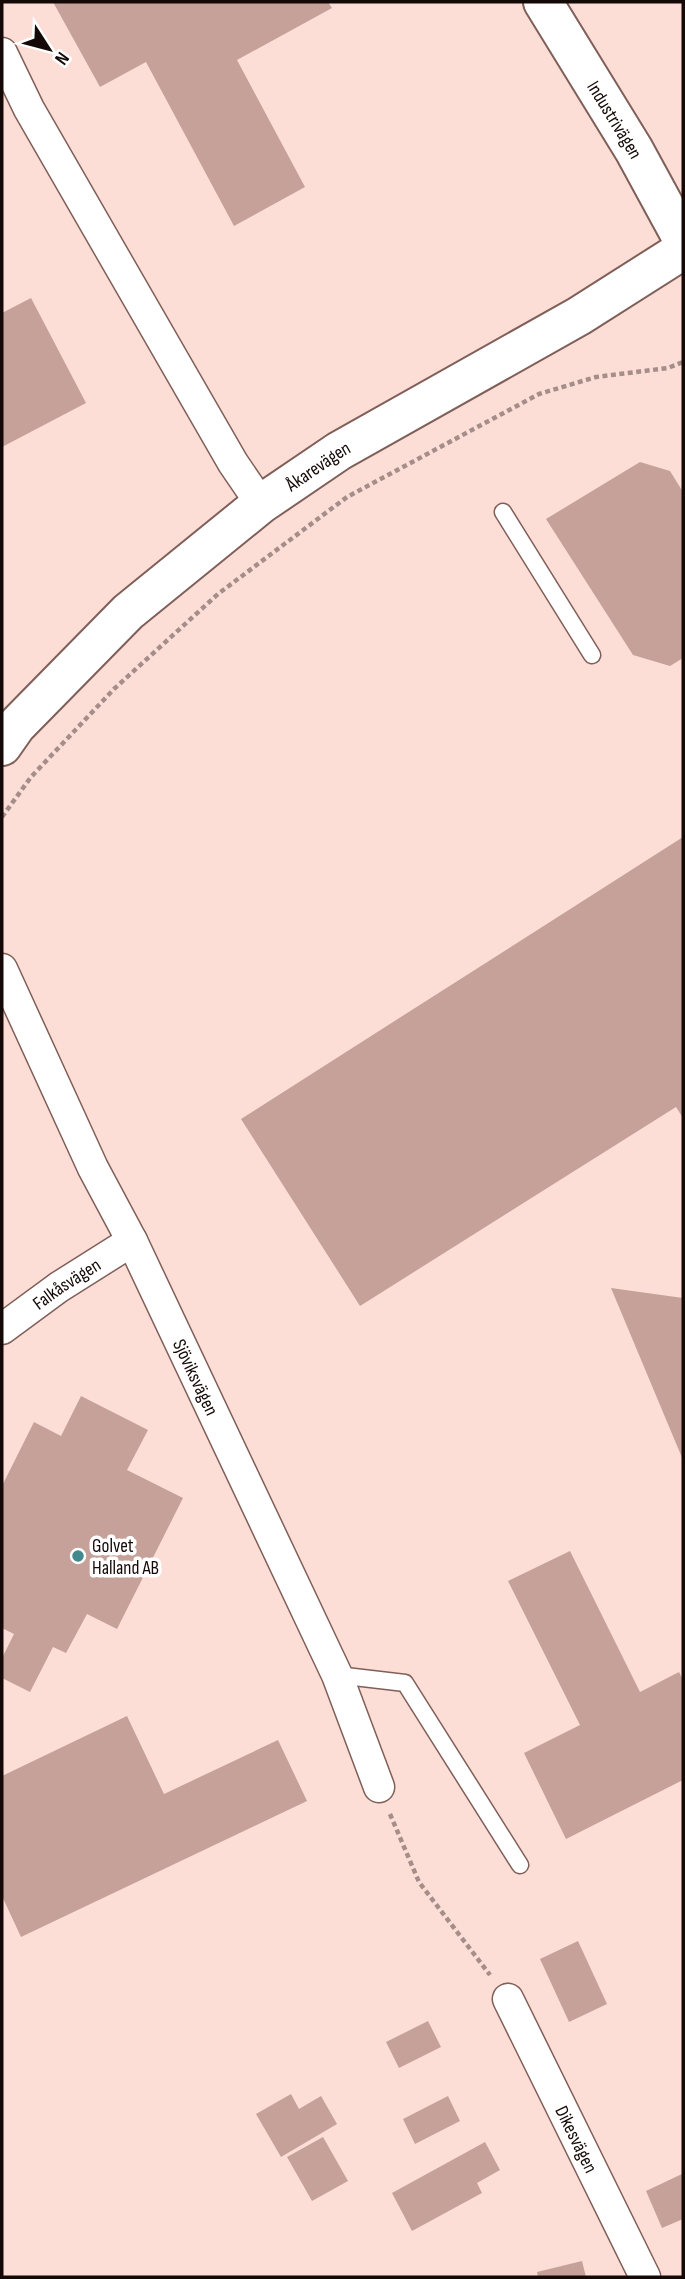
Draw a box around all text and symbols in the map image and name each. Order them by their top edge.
north arrow [14,14,84,84]
text: N [49,47,74,69]
street label: Industrivägen [581,77,647,163]
street label: Åkarevägen [281,437,355,497]
street label: Falkåsvägen [29,1254,105,1315]
street label: Sjöviksvägen [167,1336,223,1419]
place label: Golvet Halland AB [92,1535,159,1580]
marker: Golvet Halland AB [70,1548,86,1564]
street label: Dikesvägen [549,2102,602,2177]

